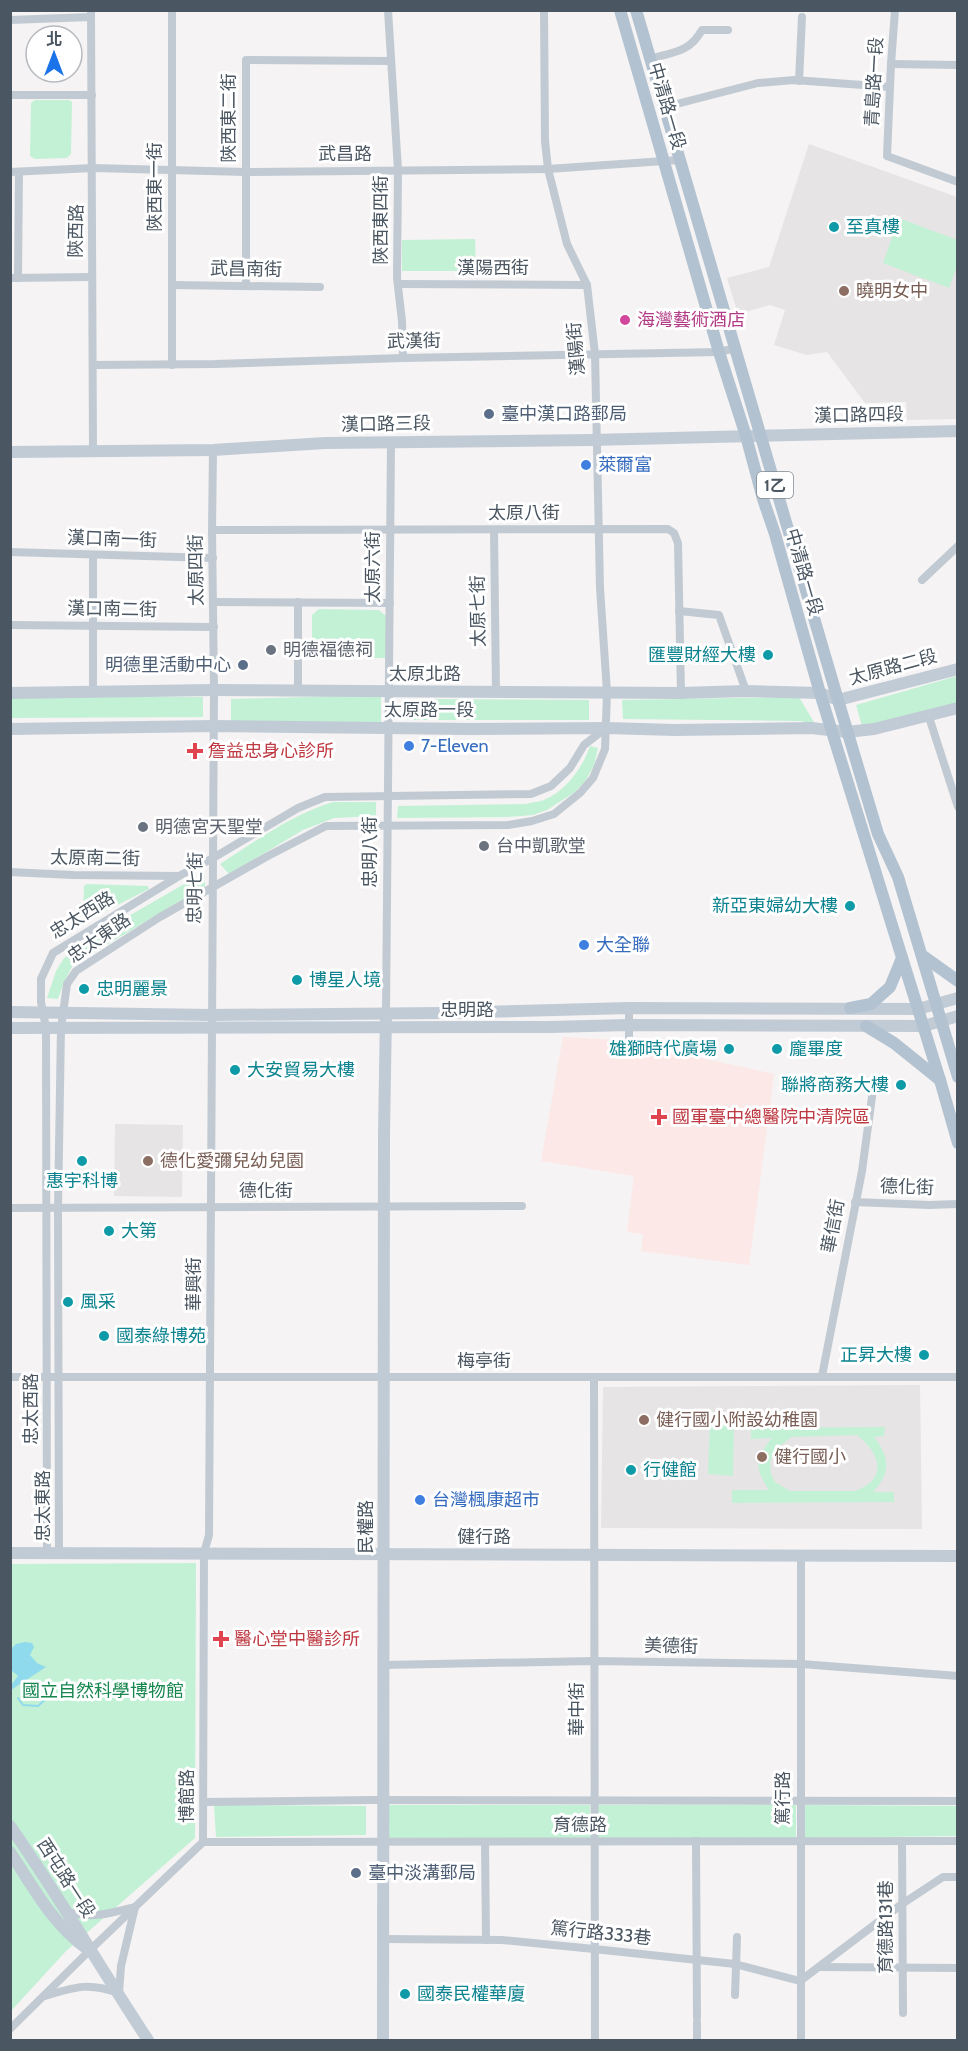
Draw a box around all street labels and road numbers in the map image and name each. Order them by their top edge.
street label: 青島路一段 [861,36,887,128]
street label: 中清路一段 [644,60,690,152]
street label: 陜西東二街 [218,73,240,163]
street label: 陜西東一街 [144,142,166,232]
street label: 武昌路 [318,143,372,165]
street label: 陜西東四街 [370,175,392,265]
street label: 陝西路 [65,204,87,258]
street label: 武昌南街 [210,257,282,281]
street label: 漢陽西街 [457,257,529,279]
street label: 漢陽街 [563,321,589,377]
street label: 武漢街 [387,330,441,352]
street label: 漢口路四段 [814,403,904,427]
street label: 漢口路三段 [341,412,431,436]
road number: 1乙 [757,472,793,498]
street label: 太原八街 [488,502,560,524]
street label: 漢口南一街 [67,526,157,552]
street label: 中清路一段 [781,526,827,618]
street label: 太原六街 [362,531,384,603]
street label: 太原四街 [184,534,208,606]
street label: 太原七街 [466,575,490,647]
street label: 漢口南二街 [67,597,157,621]
street label: 太原路二段 [847,645,939,689]
street label: 太原北路 [389,663,461,685]
street label: 太原路一段 [384,699,474,721]
street label: 忠明八街 [359,816,381,888]
street label: 太原南二街 [50,846,140,870]
street label: 忠明七街 [183,852,207,924]
street label: 忠太西路 [46,887,118,943]
street label: 忠太東路 [63,908,135,968]
street label: 忠明路 [440,999,494,1021]
street label: 德化街 [880,1175,934,1199]
street label: 德化街 [239,1180,293,1202]
street label: 華信街 [817,1197,849,1255]
street label: 華興街 [183,1257,205,1311]
street label: 梅亭街 [457,1350,511,1372]
street label: 忠太西路 [20,1373,42,1445]
street label: 忠太東路 [32,1470,54,1542]
street label: 民權路 [355,1500,377,1554]
street label: 健行路 [457,1526,511,1548]
street label: 美德街 [644,1635,698,1657]
street label: 華中街 [566,1682,588,1736]
street label: 博館路 [176,1769,198,1823]
street label: 篤行路 [772,1771,794,1825]
street label: 育德路 [553,1814,607,1836]
street label: 西屯路一段 [32,1834,100,1922]
street label: 育德路131巷 [875,1880,897,1974]
street label: 篤行路333巷 [550,1917,652,1949]

